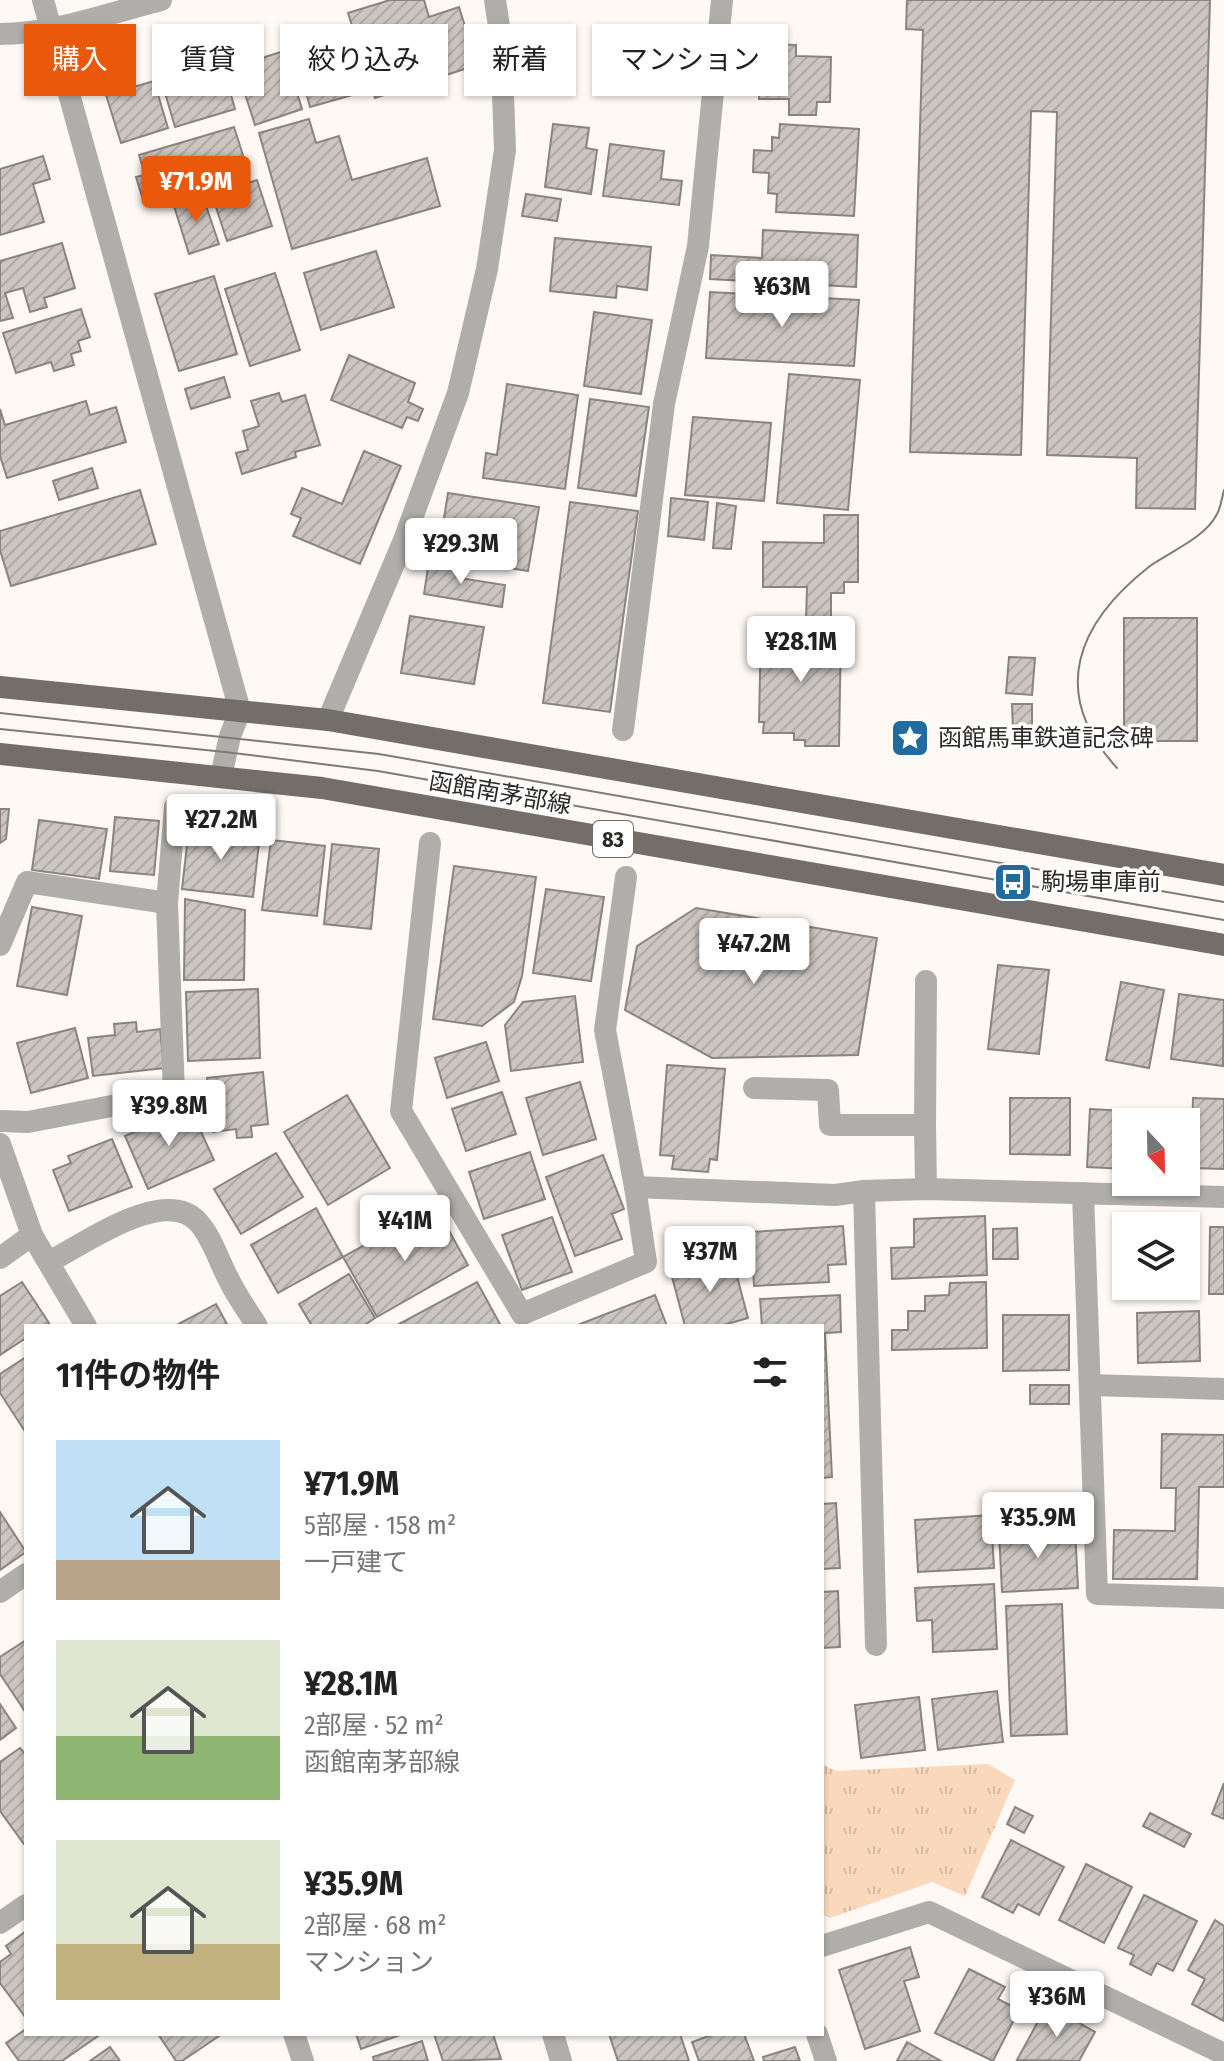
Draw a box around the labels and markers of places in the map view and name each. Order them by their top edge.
pin: ¥71.9M [131,156,261,224]
pin: ¥63M [735,261,829,329]
pin: ¥29.3M [396,518,526,586]
pin: ¥28.1M [736,616,866,684]
place icon: 函館馬車鉄道記念碑 [889,717,931,759]
place label: 函館馬車鉄道記念碑 [938,724,1154,752]
pin: ¥27.2M [156,794,286,862]
bus stop icon: 駒場車庫前 [992,861,1034,903]
place label: 駒場車庫前 [1041,868,1161,896]
pin: ¥47.2M [689,918,819,986]
pin: ¥39.8M [104,1080,234,1148]
pin: ¥41M [358,1195,452,1263]
pin: ¥37M [663,1226,757,1294]
pin: ¥35.9M [973,1492,1103,1560]
pin: ¥36M [1010,1971,1104,2039]

